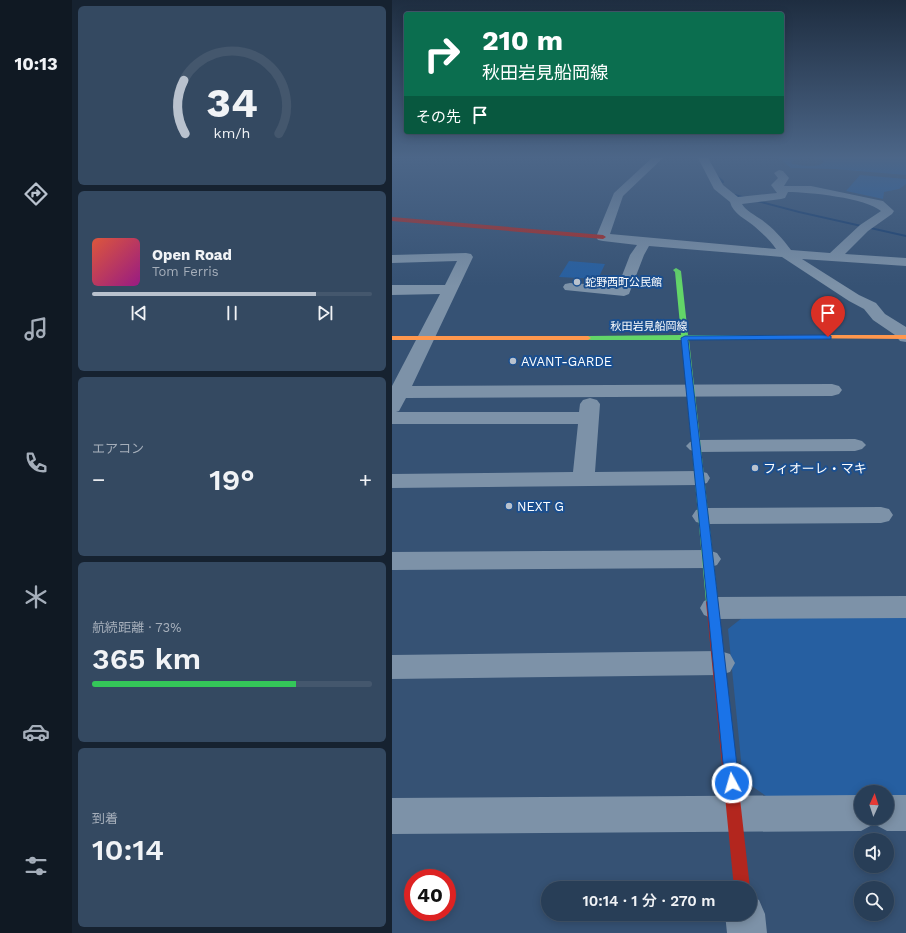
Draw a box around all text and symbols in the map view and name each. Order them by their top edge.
text: 210 m [482,24,563,57]
icon: right [416,28,468,80]
text: 10:13 [14,53,58,74]
text: 秋田岩見船岡線 [482,62,608,83]
text: 34 [206,78,258,127]
icon: arrive [469,104,491,126]
text: その先 [416,108,461,126]
text: km/h [214,124,250,140]
icon: directions [22,180,50,208]
text: Open Road [152,246,232,264]
text: Tom Ferris [152,264,219,279]
place label: 蛇野西町公民館 [585,276,662,289]
marker: 蛇野西町公民館 [572,277,582,287]
pin [811,296,845,337]
icon: previous [128,302,150,324]
icon: pause [221,302,243,324]
icon: next [314,302,336,324]
icon: arrive [817,302,839,324]
icon: music [22,315,50,343]
street label: 秋田岩見船岡線 [611,320,688,333]
place label: AVANT-GARDE [521,354,612,369]
marker: AVANT-GARDE [508,356,518,366]
text: エアコン [92,441,144,456]
icon: phone [22,449,50,477]
place label: フィオーレ・マキ [763,461,867,476]
text: 19° [209,462,255,497]
marker: フィオーレ・マキ [750,463,760,473]
text: − [92,467,105,492]
text: + [359,467,372,492]
place label: NEXT G [517,499,564,514]
marker: NEXT G [504,501,514,511]
icon: climate [22,583,50,611]
text: 航続距離 · 73% [92,620,181,635]
text: 365 km [92,641,201,676]
icon: car [22,718,50,746]
position arrow [711,762,753,804]
north arrow [854,785,894,825]
map controls [854,785,894,921]
text: 到着 [92,811,118,826]
text: 10:14 [92,832,164,867]
button: sound [854,833,894,873]
icon: filters [22,852,50,880]
speed limit sign: 40 [404,869,456,921]
button: search [854,881,894,921]
text: 10:14 · 1 分 · 270 m [582,892,716,910]

